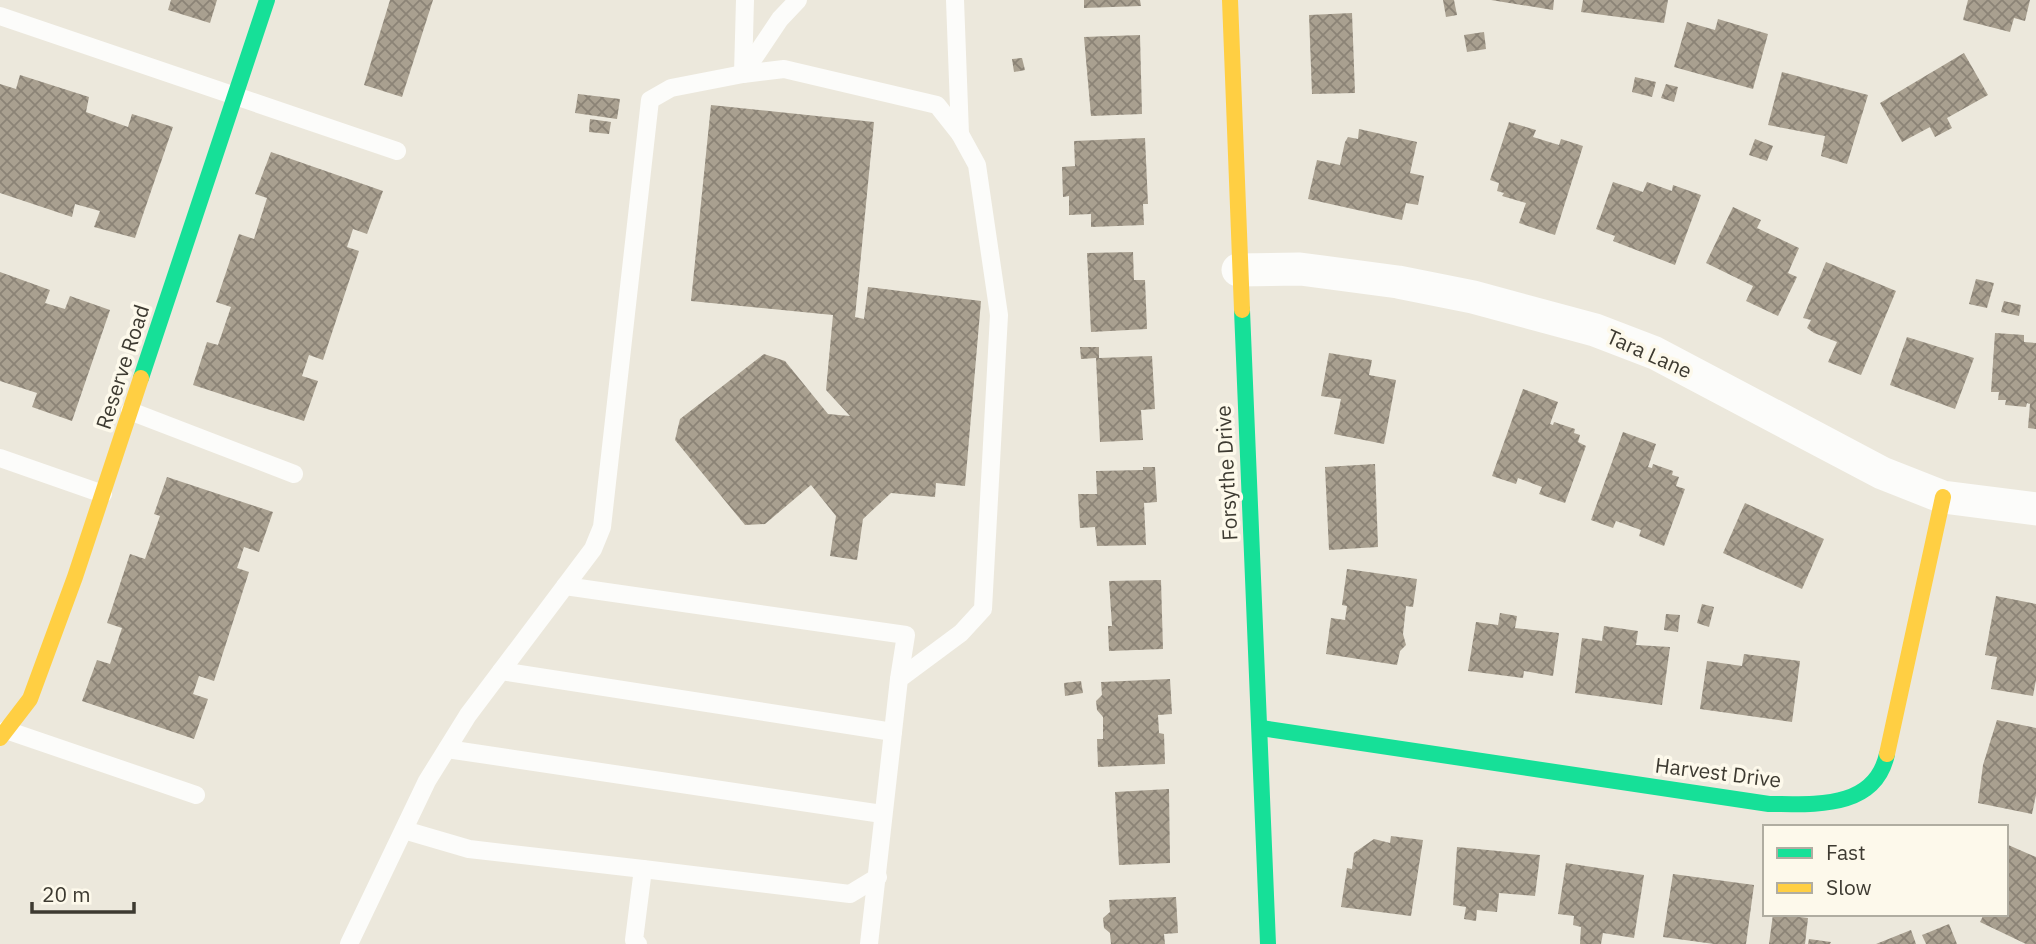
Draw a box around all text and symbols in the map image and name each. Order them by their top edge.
street label: Reserve Road [89,301,155,432]
street label: Tara Lane [1602,322,1697,384]
street label: Forsythe Drive [1208,405,1244,541]
street label: Harvest Drive [1653,750,1783,794]
legend [1763,825,2008,916]
text: Fast [1826,838,1866,866]
scale bar [32,870,133,914]
text: Slow [1826,873,1872,901]
text: 20 m [42,880,91,908]

